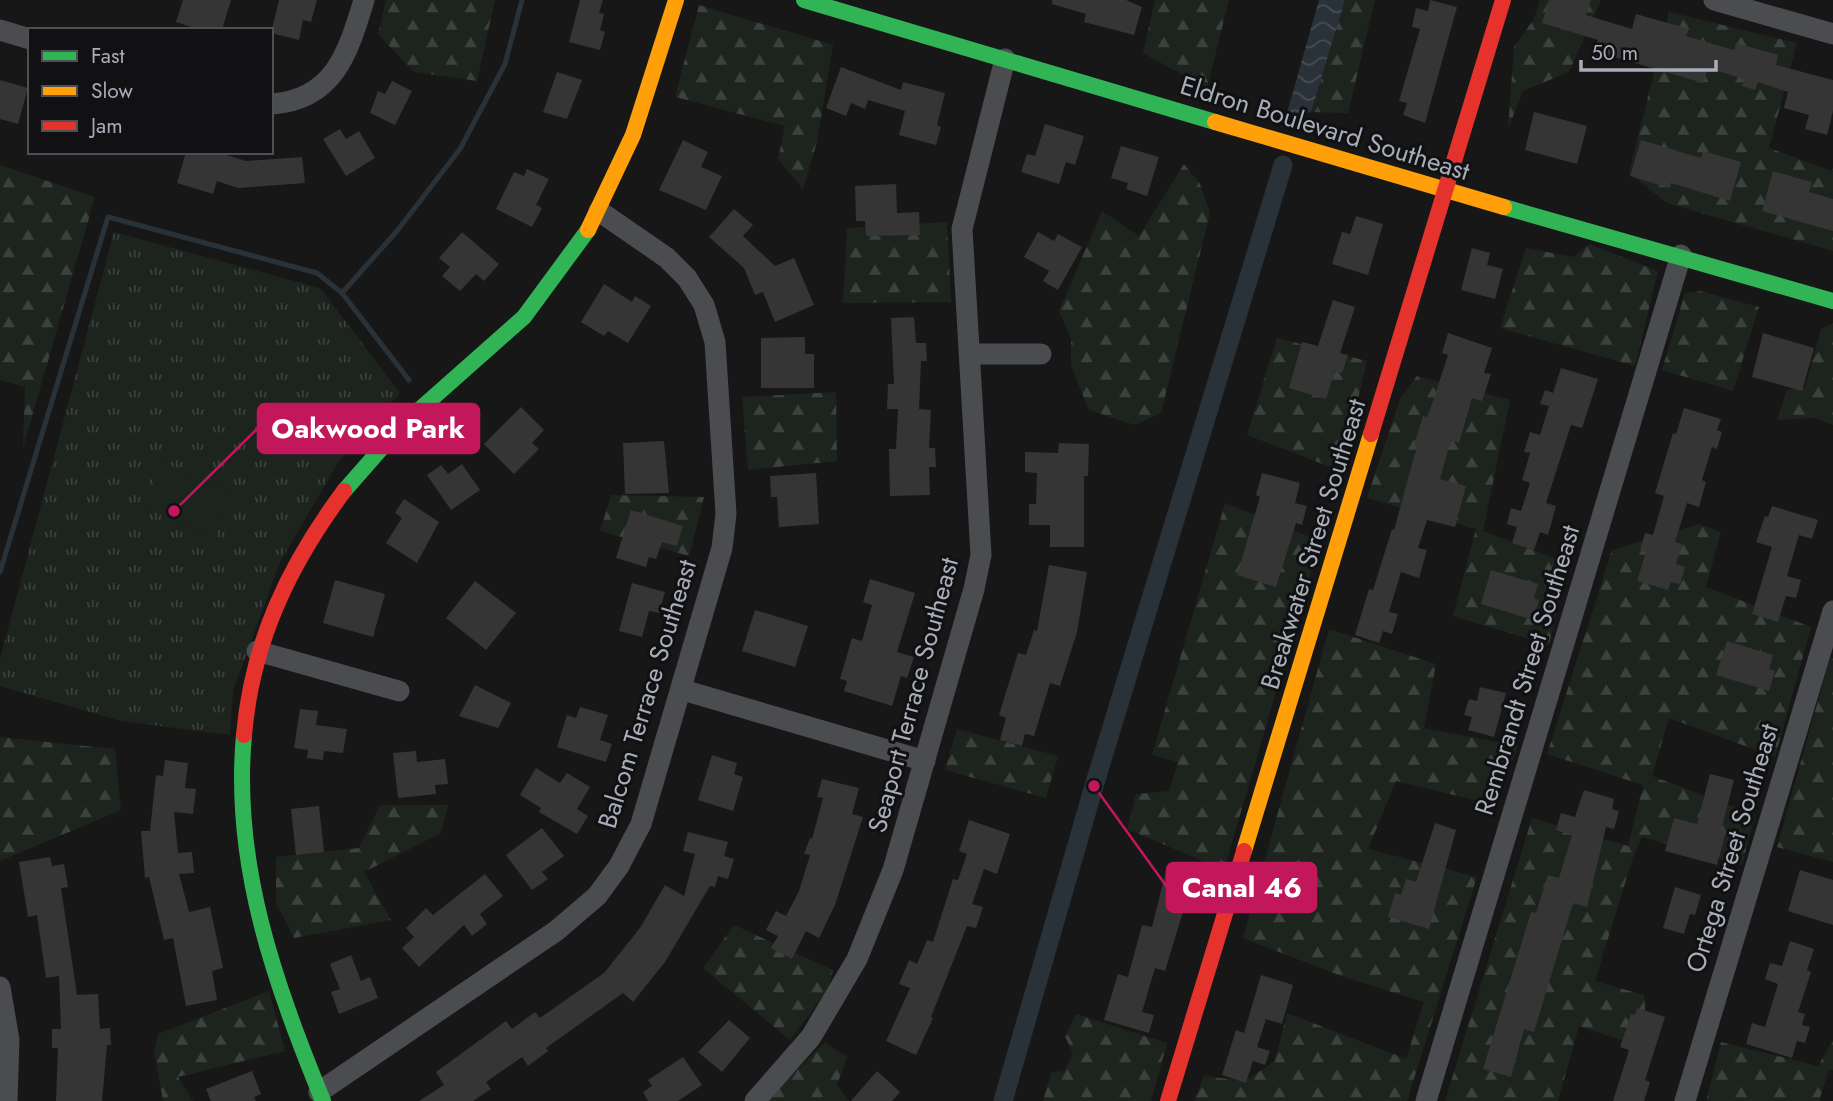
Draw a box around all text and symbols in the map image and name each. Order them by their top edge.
legend [28,28,273,154]
scale bar [1581,28,1716,72]
text: 50 m [1591,38,1638,68]
text: Fast [91,41,124,71]
street label: Eldron Boulevard Southeast [1176,66,1475,190]
text: Slow [91,76,133,106]
text: Jam [88,111,123,141]
street label: Breakwater Street Southeast [1251,393,1376,694]
callout: Oakwood Park [258,404,479,453]
text: Oakwood Park [271,408,465,449]
street label: Rembrandt Street Southeast [1465,520,1589,820]
street label: Seaport Terrace Southeast [858,552,968,837]
street label: Balcom Terrace Southeast [588,554,706,833]
street label: Ortega Street Southeast [1676,718,1788,977]
callout: Canal 46 [1167,863,1316,912]
text: Canal 46 [1182,867,1302,908]

